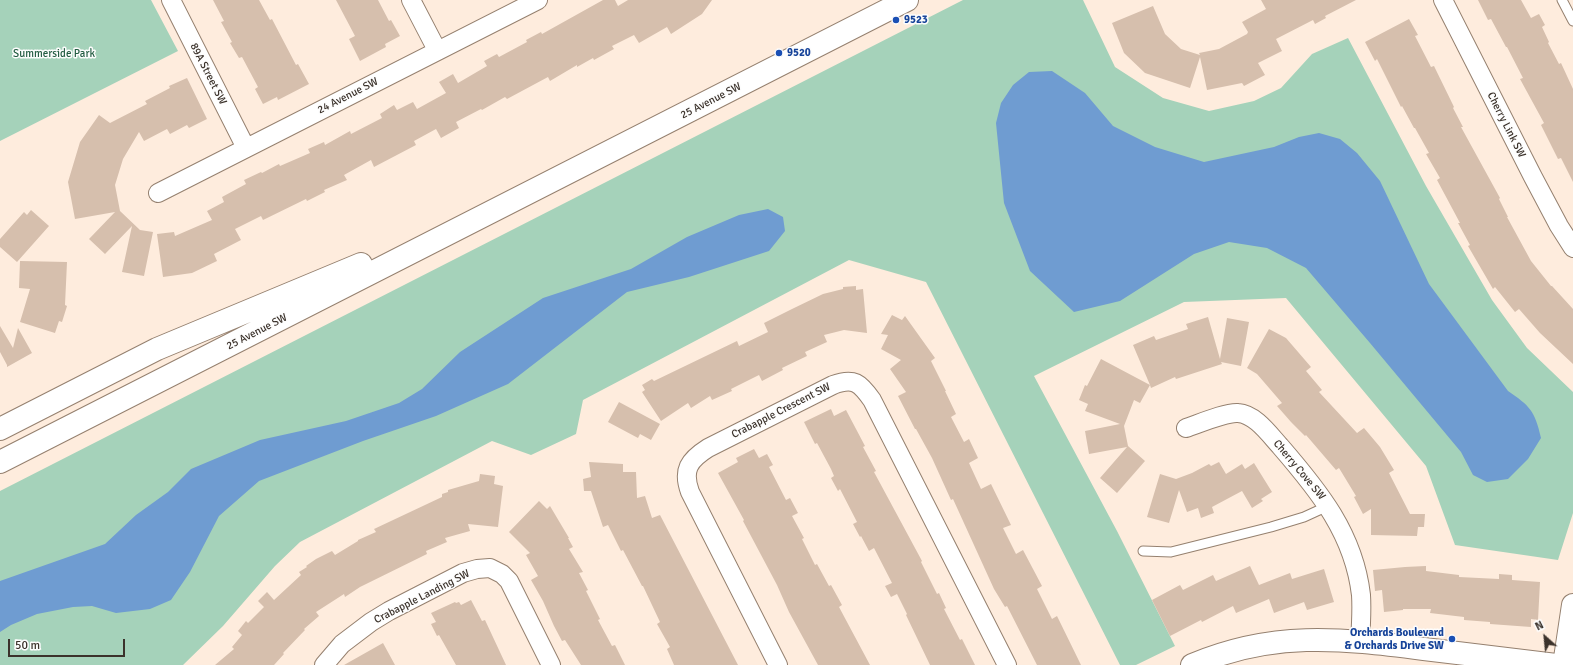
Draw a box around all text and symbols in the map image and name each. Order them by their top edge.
place label: 9523 [904,13,928,27]
marker: 9523 [891,15,901,25]
street label: 89A Street SW [187,41,229,107]
place label: 9520 [787,46,811,60]
park label: Summerside Park [13,47,95,61]
marker: 9520 [774,48,784,58]
street label: 24 Avenue SW [315,75,381,117]
street label: 25 Avenue SW [678,80,744,122]
street label: Cherry Link SW [1484,90,1528,160]
street label: 25 Avenue SW [224,311,290,353]
street label: Crabapple Crescent SW [729,380,833,442]
street label: Cherry Cove SW [1270,437,1328,503]
street label: Crabapple Landing SW [372,567,472,627]
north arrow [1525,617,1565,657]
text: N [1533,618,1546,633]
place label: Orchards Boulevard & Orchards Drive SW [1344,626,1444,652]
scale bar [10,631,127,657]
marker: Orchards Boulevard & Orchards Drive SW [1447,634,1457,644]
text: 50 m [15,638,40,653]

